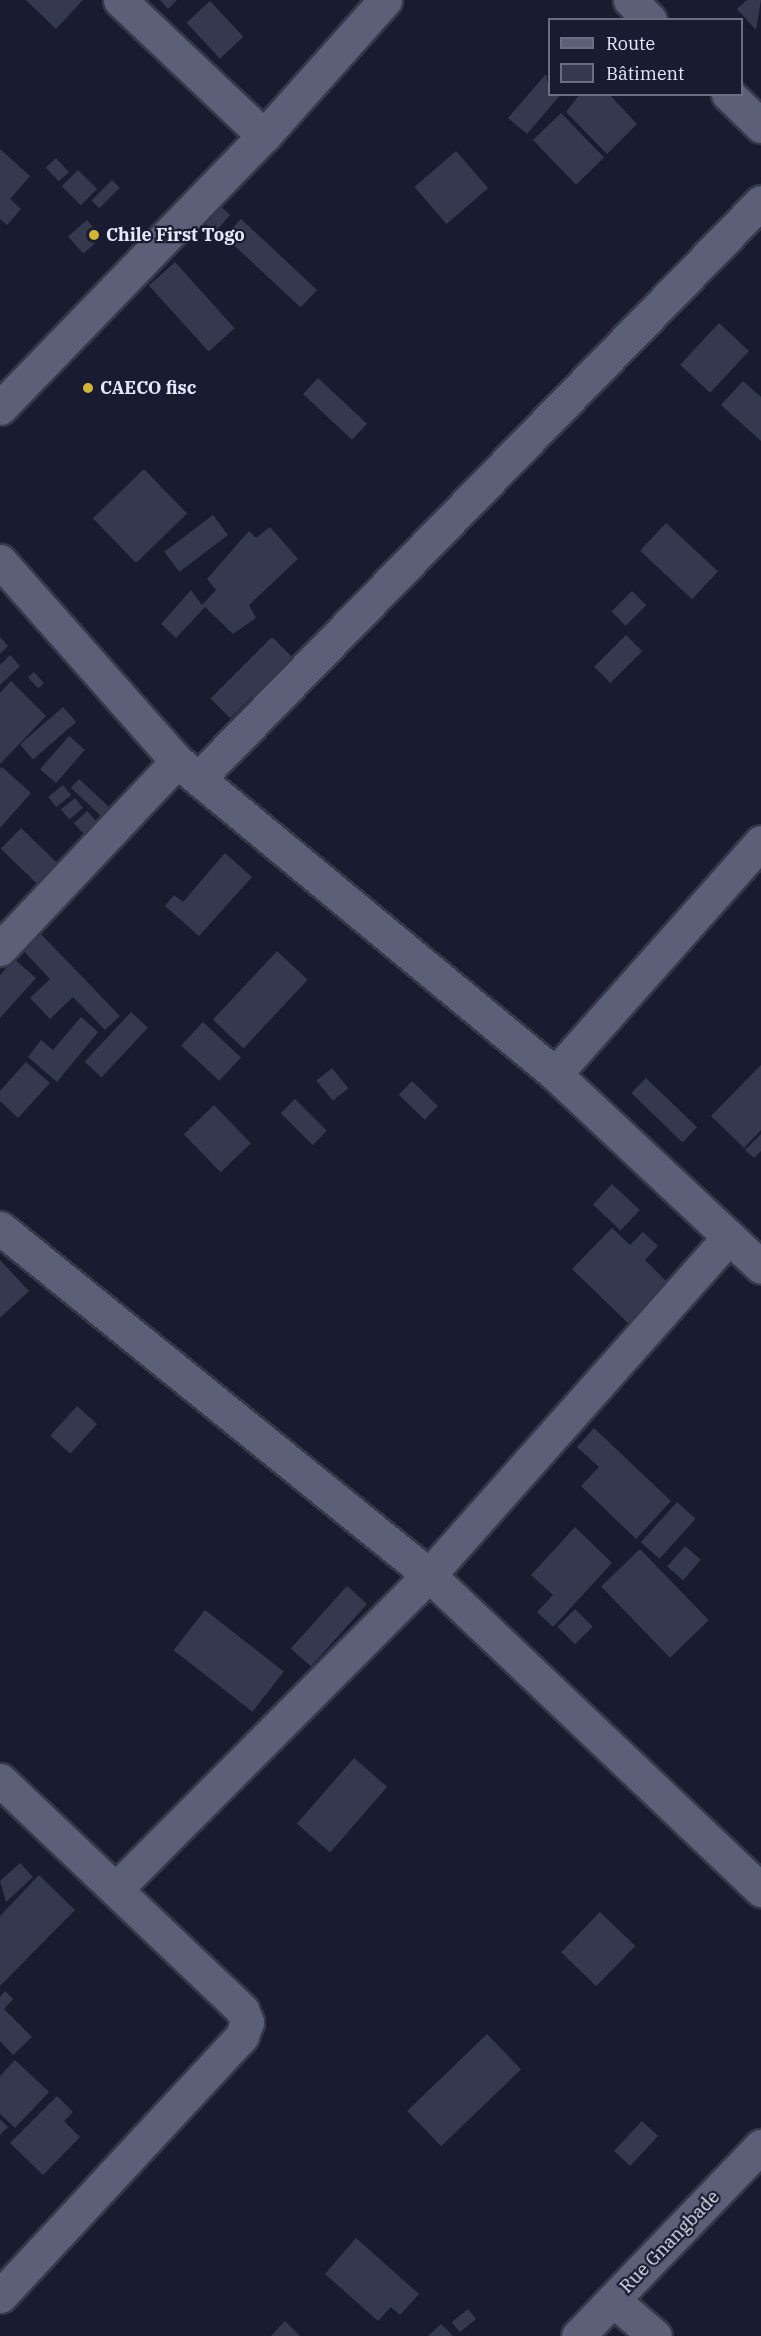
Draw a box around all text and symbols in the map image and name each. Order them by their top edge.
legend [548,18,743,96]
text: Route [606,32,655,55]
text: Bâtiment [606,62,684,85]
place label: Chile First Togo [106,224,245,246]
marker: Chile First Togo [87,228,101,242]
place label: CAECO fisc [100,377,196,399]
marker: CAECO fisc [81,381,95,395]
street label: Rue Gnangbade [616,2186,724,2298]

